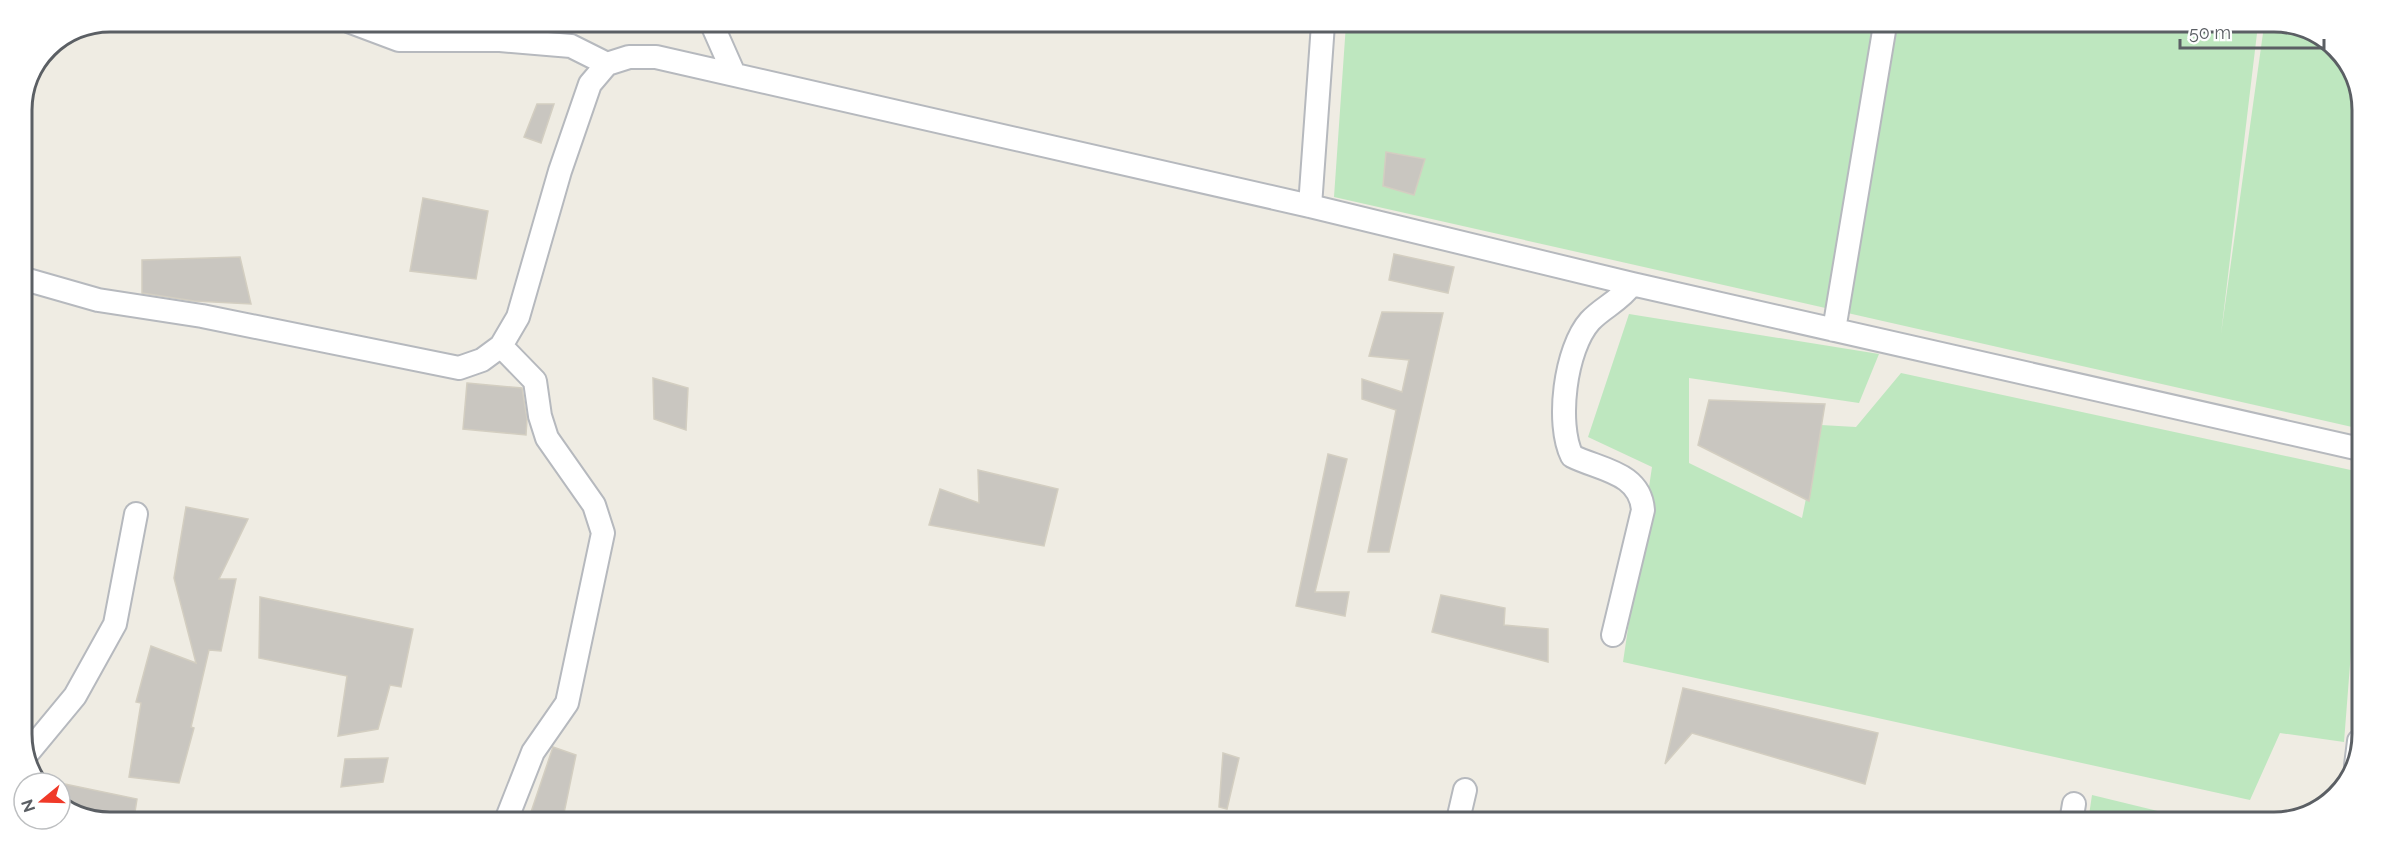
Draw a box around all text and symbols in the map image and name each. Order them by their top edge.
scale bar [2180,12,2324,50]
text: 50 m [2189,22,2231,43]
north arrow [12,771,72,831]
text: N [17,797,39,815]

